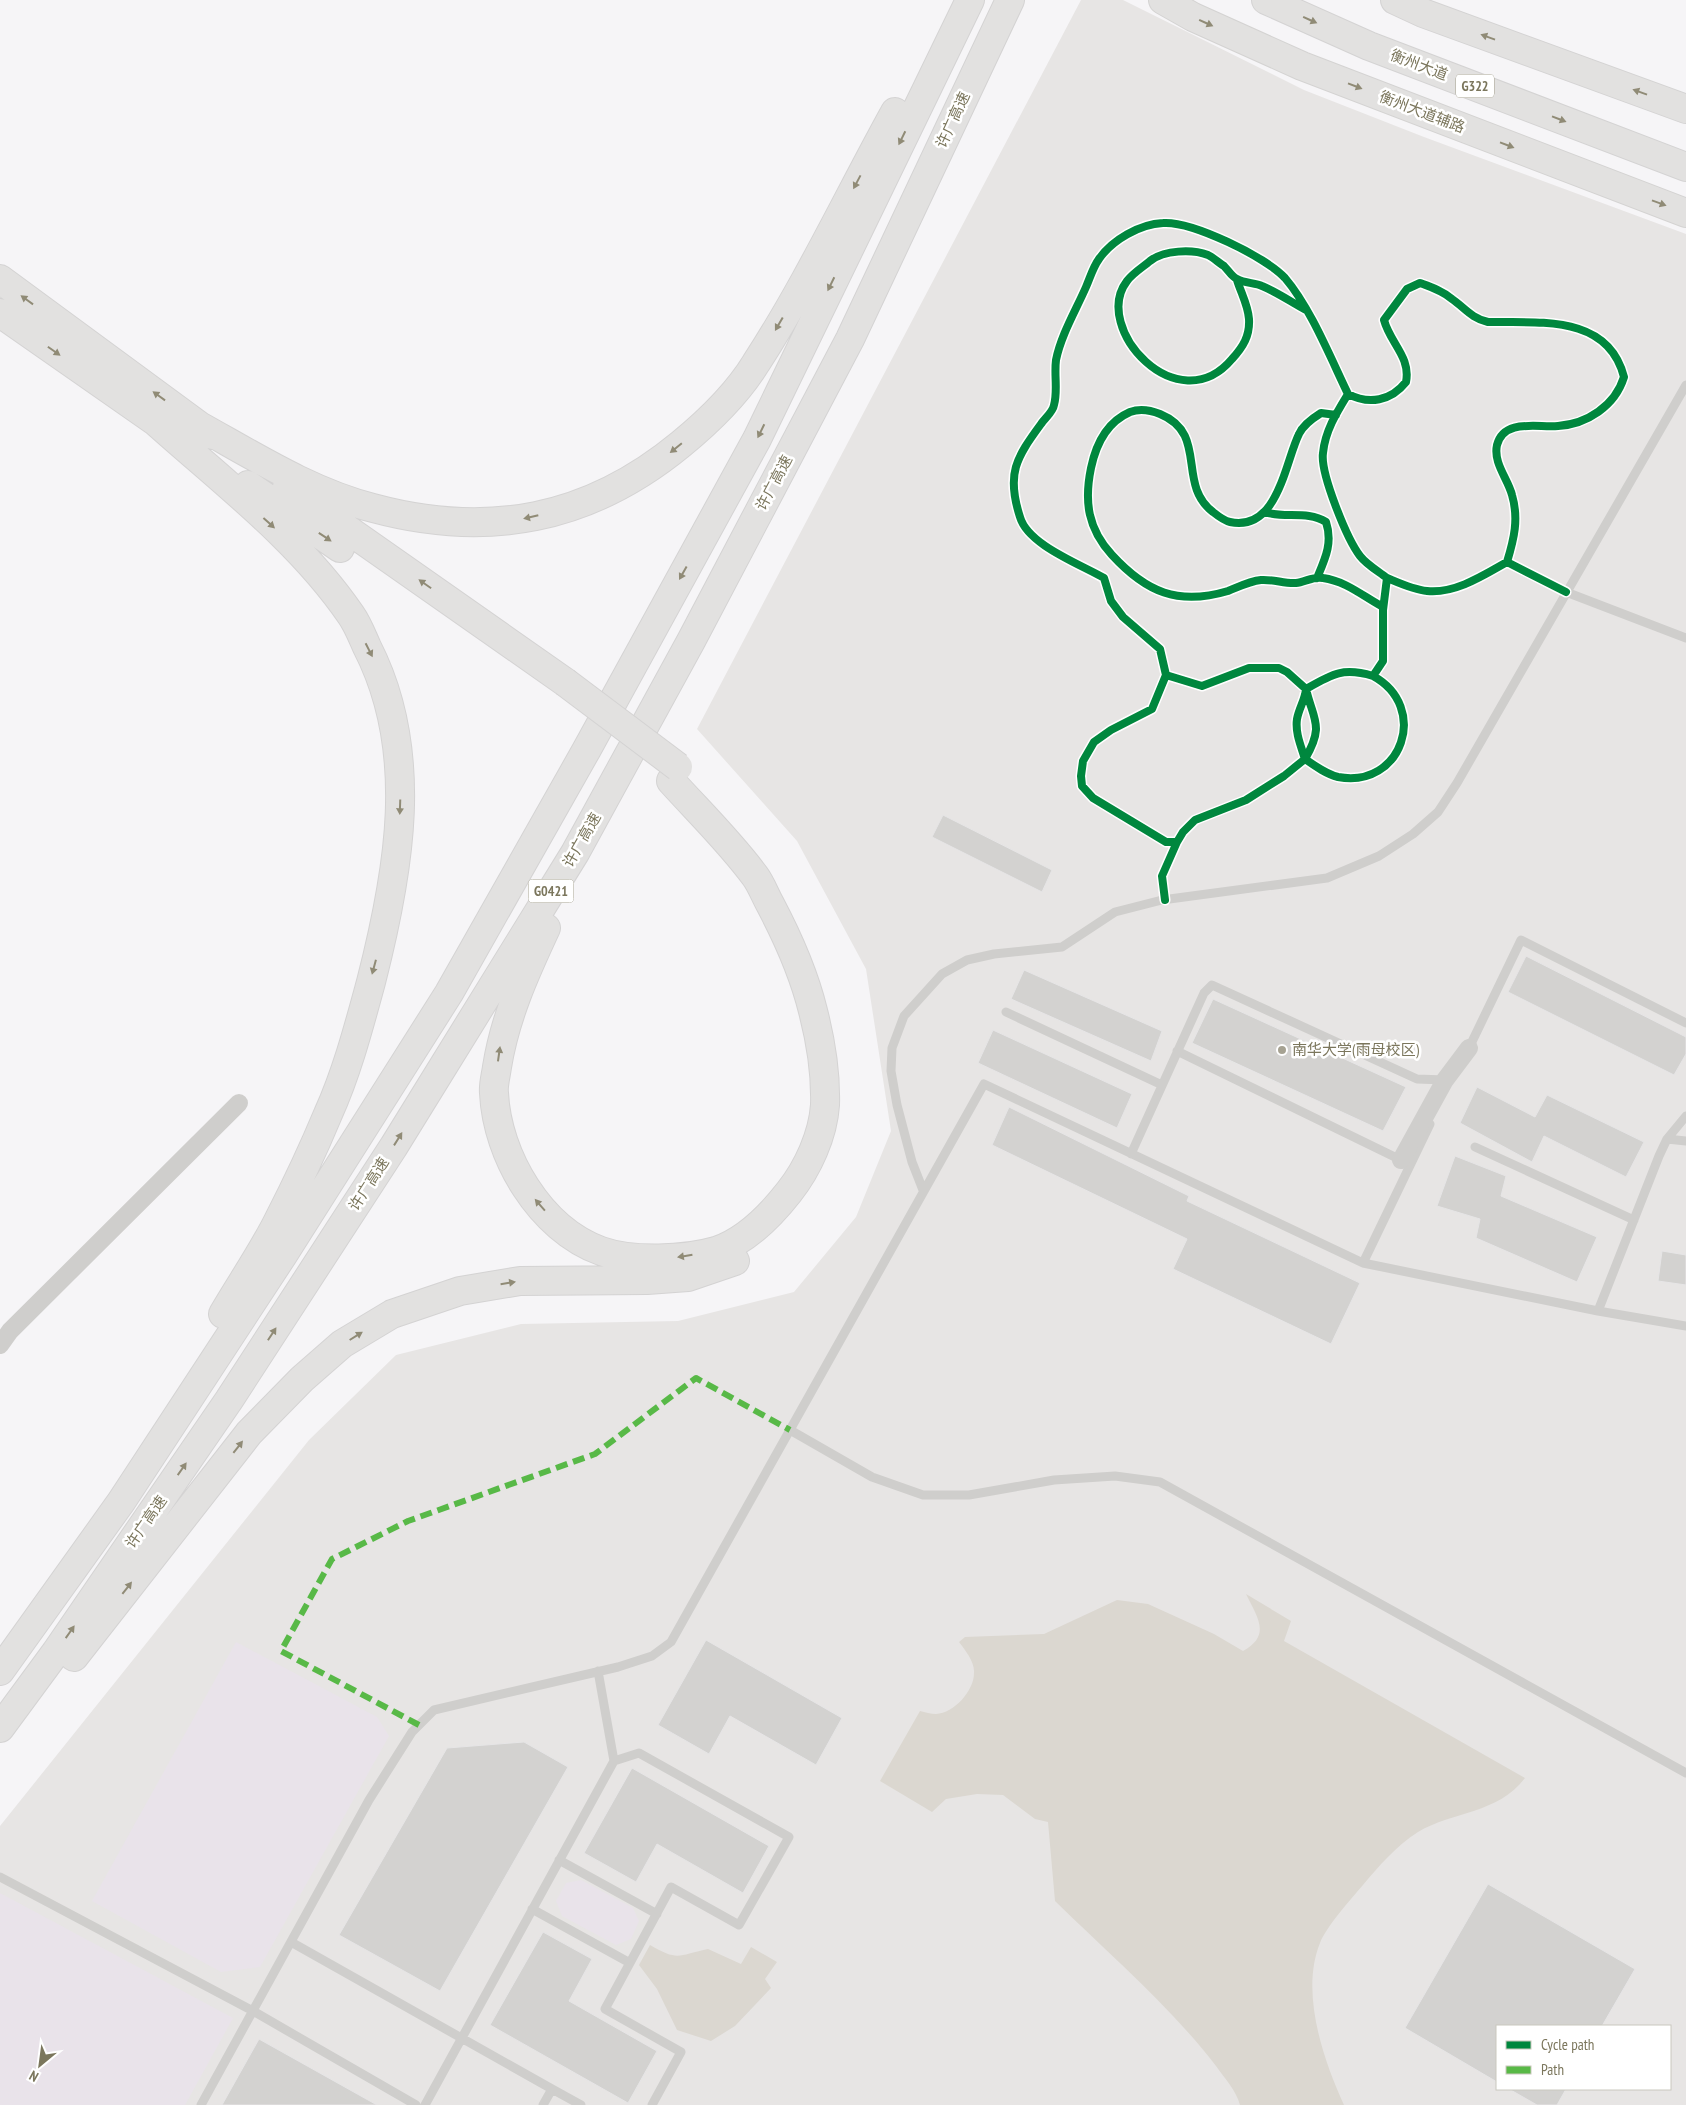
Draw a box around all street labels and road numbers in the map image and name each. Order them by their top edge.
street label: 衡州大道 [1388,45,1451,84]
road number: G322 [1456,74,1494,98]
street label: 衡州大道辅路 [1377,87,1468,137]
street label: 许广高速 [931,89,974,151]
street label: 许广高速 [751,452,796,514]
street label: 许广高速 [558,809,605,870]
road number: G0421 [528,879,574,902]
street label: 许广高速 [344,1153,393,1214]
street label: 许广高速 [121,1492,171,1552]

